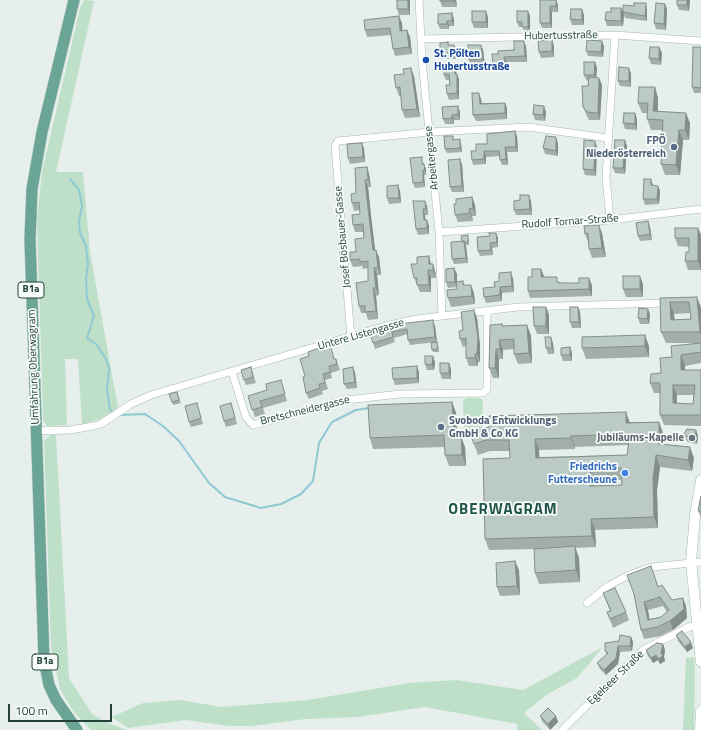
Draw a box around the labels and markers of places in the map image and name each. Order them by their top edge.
place label: St. Pölten Hubertusstraße [434,47,510,73]
marker: St. Pölten Hubertusstraße [421,55,431,65]
place label: FPÖ Niederösterreich [586,134,666,160]
marker: FPÖ Niederösterreich [669,142,679,152]
place label: Svoboda Entwicklungs GmbH & Co KG [449,414,556,440]
marker: Svoboda Entwicklungs GmbH & Co KG [436,422,446,432]
place label: Jubiläums-Kapelle [597,431,684,445]
marker: Jubiläums-Kapelle [687,433,697,443]
place label: Friedrichs Futterscheune [548,460,617,486]
marker: Friedrichs Futterscheune [620,468,630,478]

